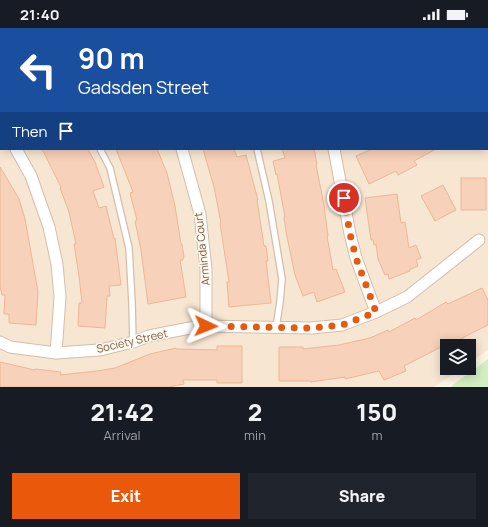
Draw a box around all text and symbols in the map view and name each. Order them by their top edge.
text: 21:40 [20,4,60,25]
text: 90 m [78,39,145,77]
icon: left [12,44,64,96]
text: Gadsden Street [78,75,209,99]
icon: arrive [55,120,77,142]
text: Then [12,121,47,142]
pin [327,181,361,215]
icon: arrive [333,187,355,209]
street label: Arminda Court [190,212,213,286]
position arrow [185,305,227,347]
street label: Society Street [95,325,169,356]
map controls [440,339,476,375]
button: layers [440,339,476,375]
text: 21:42 [90,395,154,428]
text: 2 [248,395,262,428]
text: 150 [356,395,398,428]
text: Arrival [103,426,141,444]
text: min [244,426,266,444]
text: m [371,426,382,444]
button: Exit [12,473,240,519]
button: Share [248,473,476,519]

